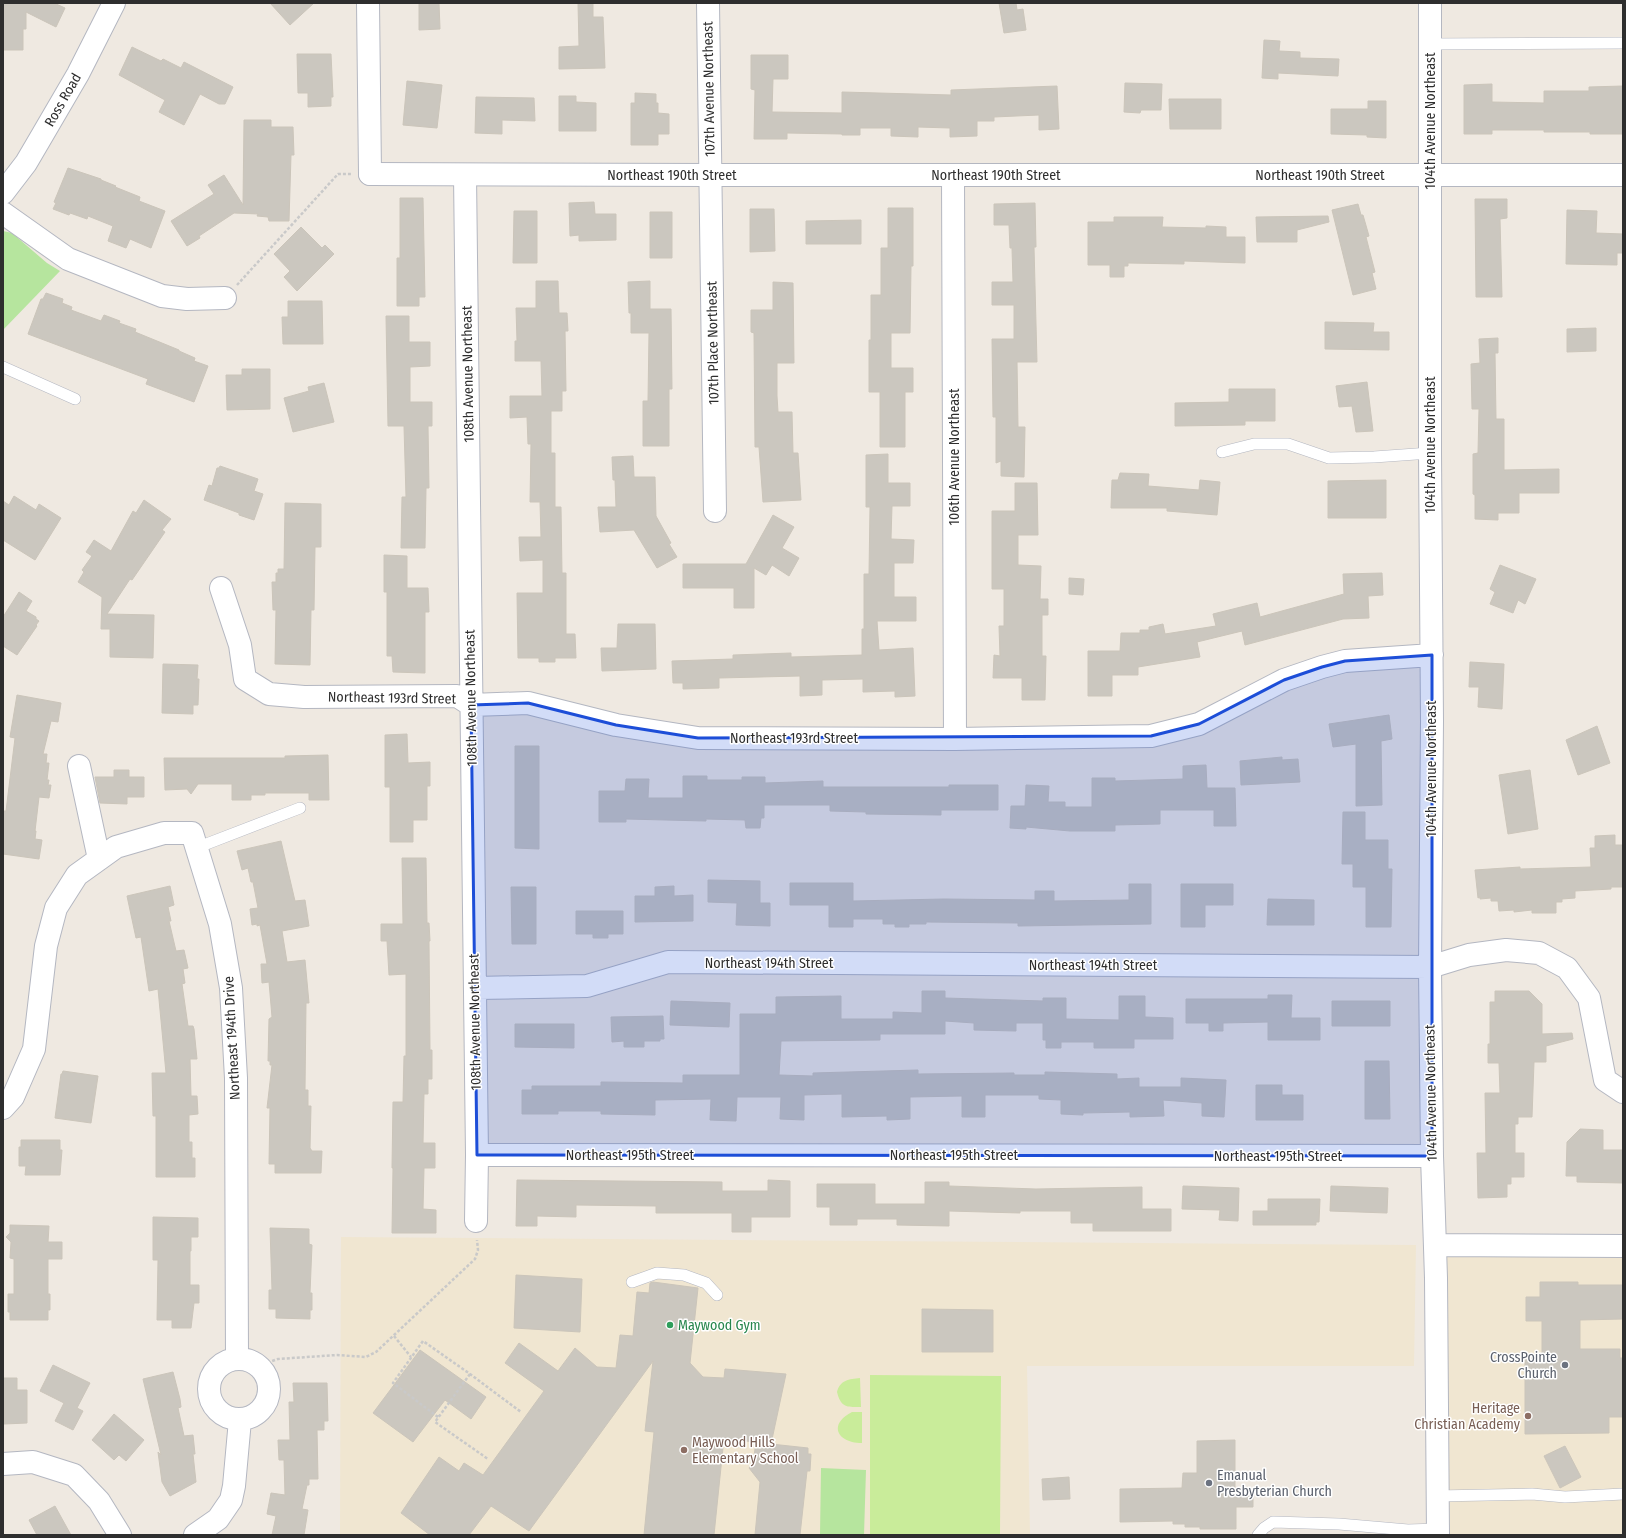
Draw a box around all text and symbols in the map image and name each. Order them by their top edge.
street label: 107th Avenue Northeast [699,21,719,157]
street label: 104th Avenue Northeast [1422,52,1439,189]
street label: Ross Road [41,70,85,130]
street label: Northeast 190th Street [607,167,737,184]
street label: Northeast 190th Street [931,167,1061,184]
street label: Northeast 190th Street [1255,167,1385,184]
street label: 107th Place Northeast [703,281,723,405]
street label: 108th Avenue Northeast [458,305,478,443]
street label: 104th Avenue Northeast [1422,376,1439,513]
street label: 106th Avenue Northeast [946,388,963,526]
street label: 108th Avenue Northeast [461,629,481,767]
street label: Northeast 193rd Street [328,688,457,708]
street label: 104th Avenue Northeast [1423,700,1440,837]
street label: Northeast 193rd Street [730,730,858,747]
street label: 108th Avenue Northeast [465,953,485,1091]
street label: Northeast 194th Street [705,955,834,972]
street label: Northeast 194th Street [1029,957,1158,974]
street label: Northeast 194th Drive [220,976,244,1100]
street label: 104th Avenue Northeast [1421,1024,1441,1162]
street label: Northeast 195th Street [566,1147,695,1164]
street label: Northeast 195th Street [890,1147,1019,1164]
street label: Northeast 195th Street [1214,1148,1343,1165]
place label: Maywood Gym [678,1317,761,1334]
marker: Maywood Gym [665,1320,675,1330]
place label: CrossPointe Church [1490,1349,1557,1382]
marker: CrossPointe Church [1560,1360,1570,1370]
place label: Heritage Christian Academy [1414,1400,1521,1433]
marker: Heritage Christian Academy [1523,1411,1533,1421]
place label: Maywood Hills Elementary School [692,1434,799,1467]
marker: Maywood Hills Elementary School [679,1445,689,1455]
place label: Emanual Presbyterian Church [1217,1467,1332,1500]
marker: Emanual Presbyterian Church [1204,1478,1214,1488]

